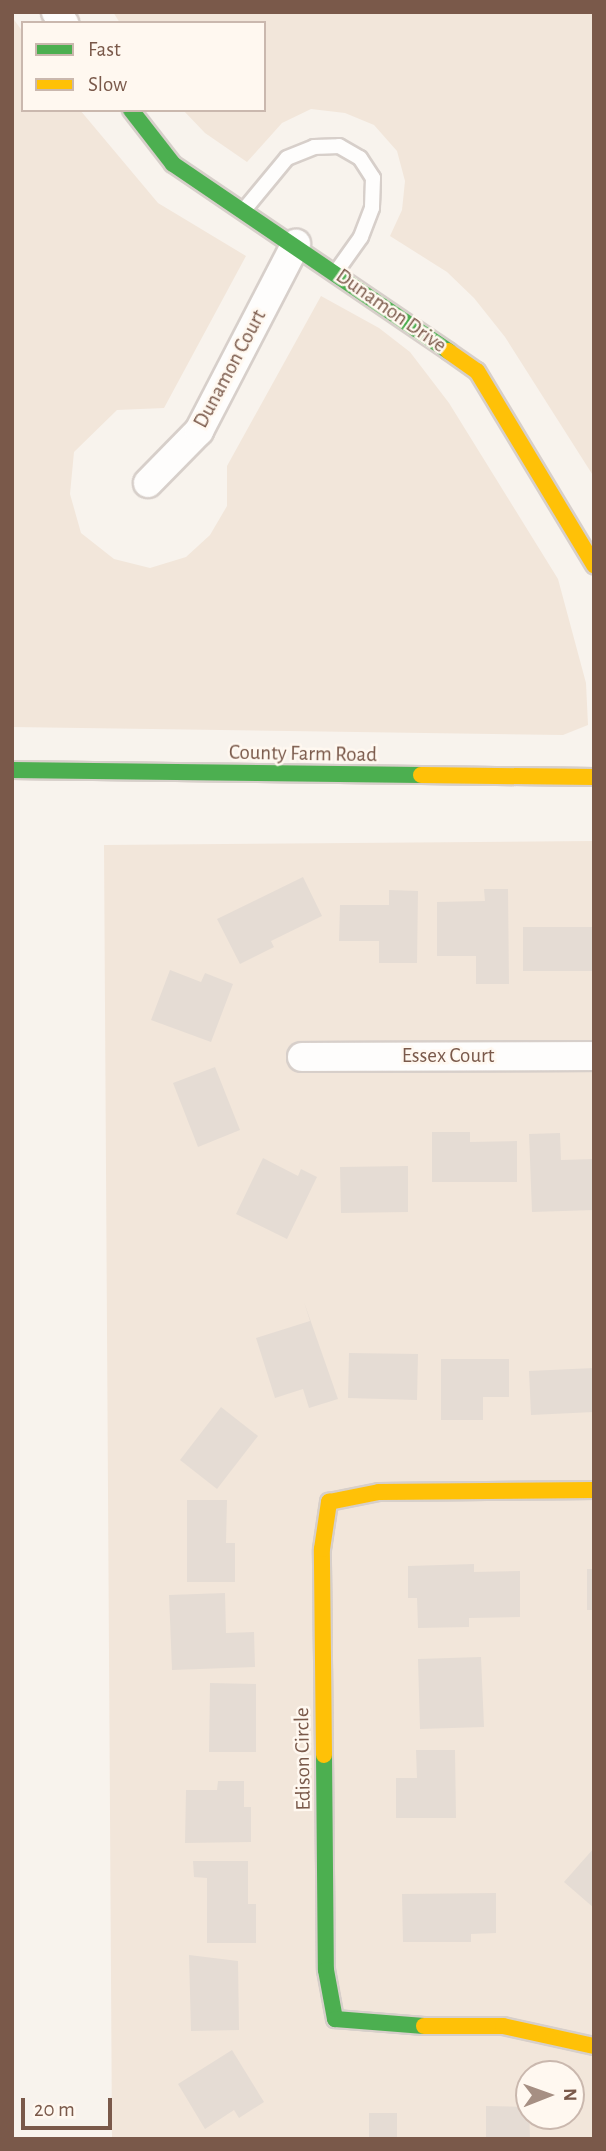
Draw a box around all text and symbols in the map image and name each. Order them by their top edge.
legend [21,21,266,112]
text: Fast [88,39,121,60]
text: Slow [88,74,127,95]
street label: Dunamon Drive [331,264,451,358]
street label: Dunamon Court [188,306,272,432]
street label: County Farm Road [229,740,377,768]
street label: Essex Court [402,1043,494,1069]
street label: Edison Circle [289,1707,317,1811]
north arrow [515,2060,585,2130]
scale bar [24,2084,116,2128]
text: N [560,2088,579,2101]
text: 20 m [34,2099,75,2120]

